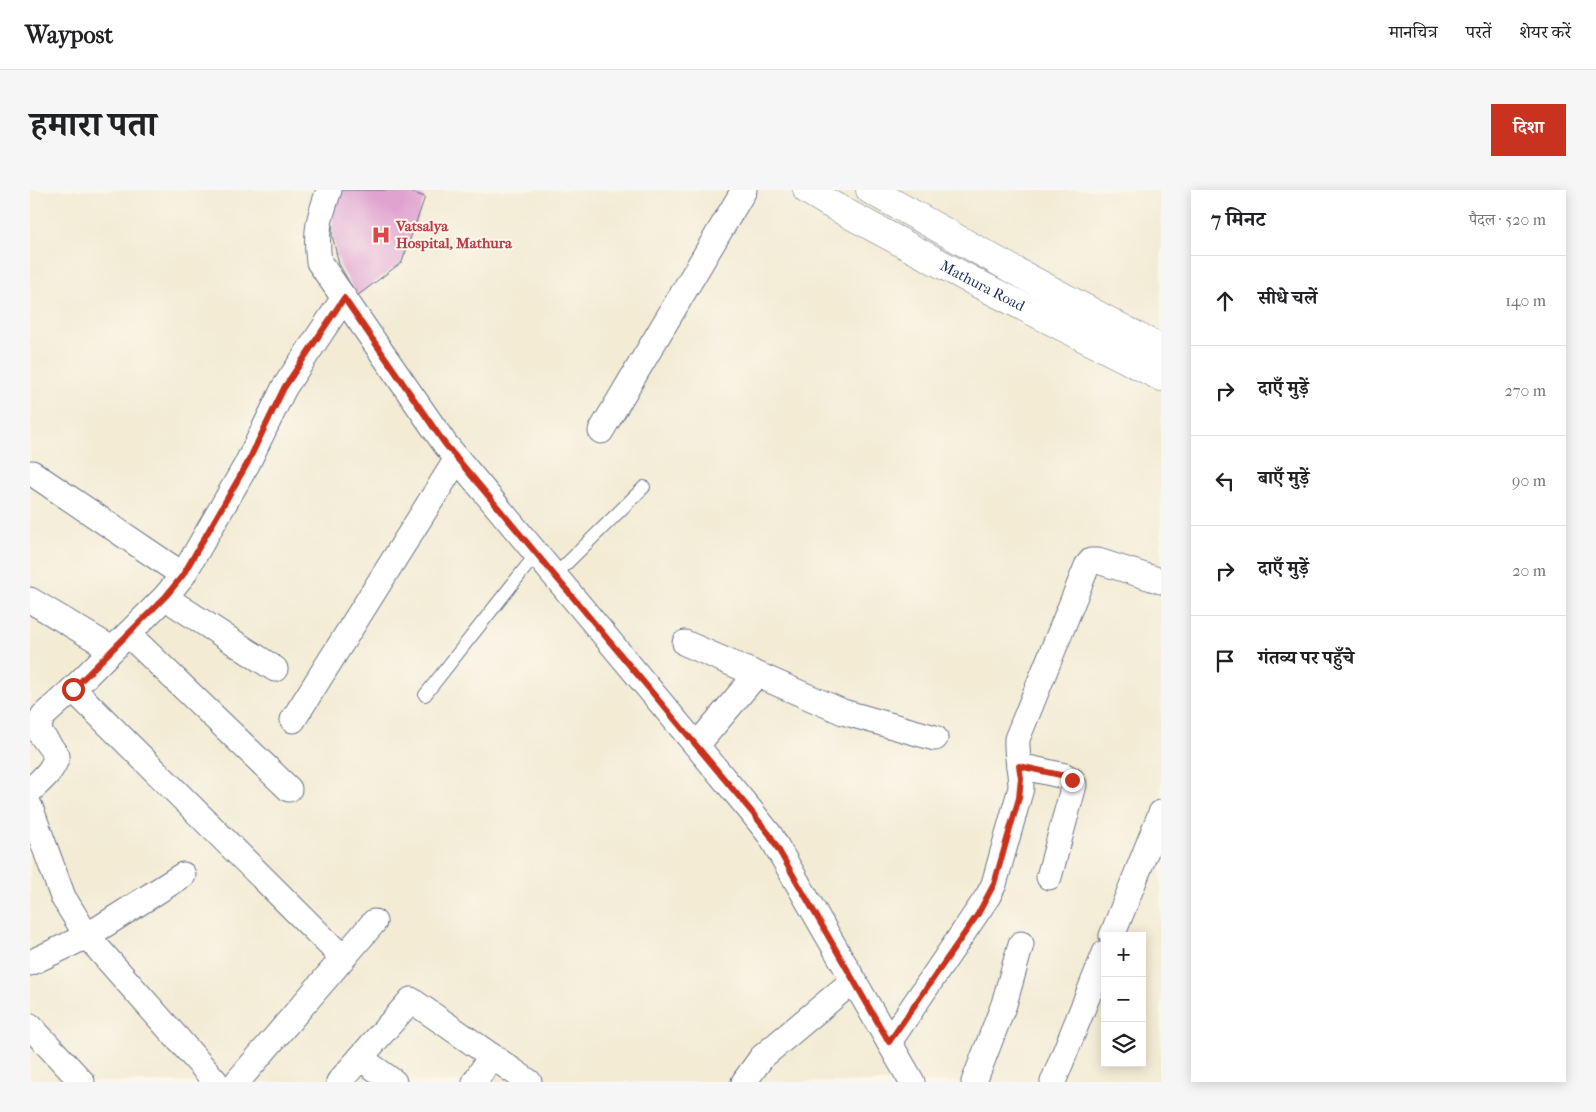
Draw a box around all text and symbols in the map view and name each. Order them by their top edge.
text: Waypost [25,21,113,49]
text: मानचित्र [1389,22,1438,43]
text: परतें [1466,22,1491,43]
text: शेयर करें [1519,22,1571,43]
text: हमारा पता [30,104,157,145]
button: दिशा [1491,104,1566,156]
text: 7 मिनट [1211,207,1265,231]
text: पैदल · 520 m [1469,210,1546,229]
place label: Vatsalya Hospital, Mathura [395,217,513,252]
hospital icon: Vatsalya Hospital, Mathura [370,224,392,246]
street label: Mathura Road [937,256,1029,315]
icon: ahead [1211,287,1239,315]
text: सीधे चलें [1258,287,1317,309]
text: 140 m [1505,291,1546,310]
icon: right [1211,377,1239,405]
text: दाएँ मुड़ें [1258,377,1309,399]
text: 270 m [1505,381,1546,400]
icon: left [1211,467,1239,495]
text: बाएँ मुड़ें [1258,467,1309,489]
text: 90 m [1512,471,1546,490]
icon: right [1211,557,1239,585]
text: दाएँ मुड़ें [1258,557,1309,579]
text: 20 m [1512,561,1546,580]
icon: arrive [1211,647,1239,675]
text: गंतव्य पर पहुँचे [1258,647,1354,669]
route start [62,678,85,701]
route end [1061,769,1084,792]
map controls [1101,932,1146,1067]
button: + [1101,932,1146,977]
button: − [1101,977,1146,1022]
button: layers [1101,1022,1146,1067]

